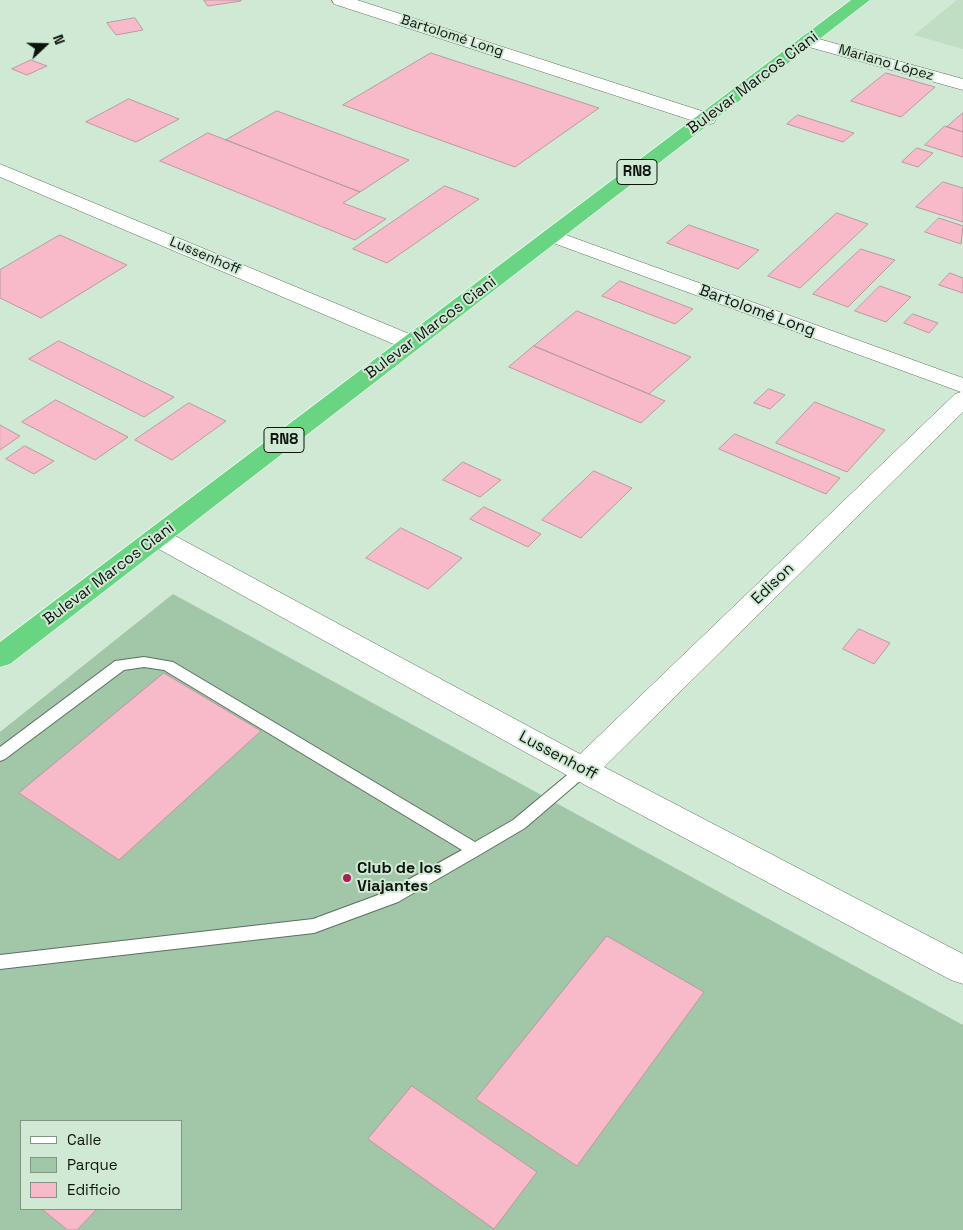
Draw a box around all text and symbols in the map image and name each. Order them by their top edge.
street label: Bartolomé Long [398,11,506,61]
north arrow [20,20,70,70]
street label: Bulevar Marcos Ciani [684,27,822,139]
text: N [49,32,69,47]
street label: Mariano López [836,41,936,85]
road number: RN8 [617,160,657,184]
street label: Lussenhoff [167,234,243,278]
street label: Bulevar Marcos Ciani [362,272,500,384]
street label: Bartolomé Long [696,281,818,341]
road number: RN8 [264,428,304,452]
street label: Bulevar Marcos Ciani [40,518,178,630]
street label: Edison [748,559,798,609]
street label: Lussenhoff [515,727,601,785]
place label: Club de los Viajantes [357,859,442,897]
marker: Club de los Viajantes [341,872,353,884]
legend [20,1120,182,1210]
text: Calle [67,1130,102,1149]
text: Parque [67,1155,118,1174]
text: Edificio [67,1180,121,1199]

